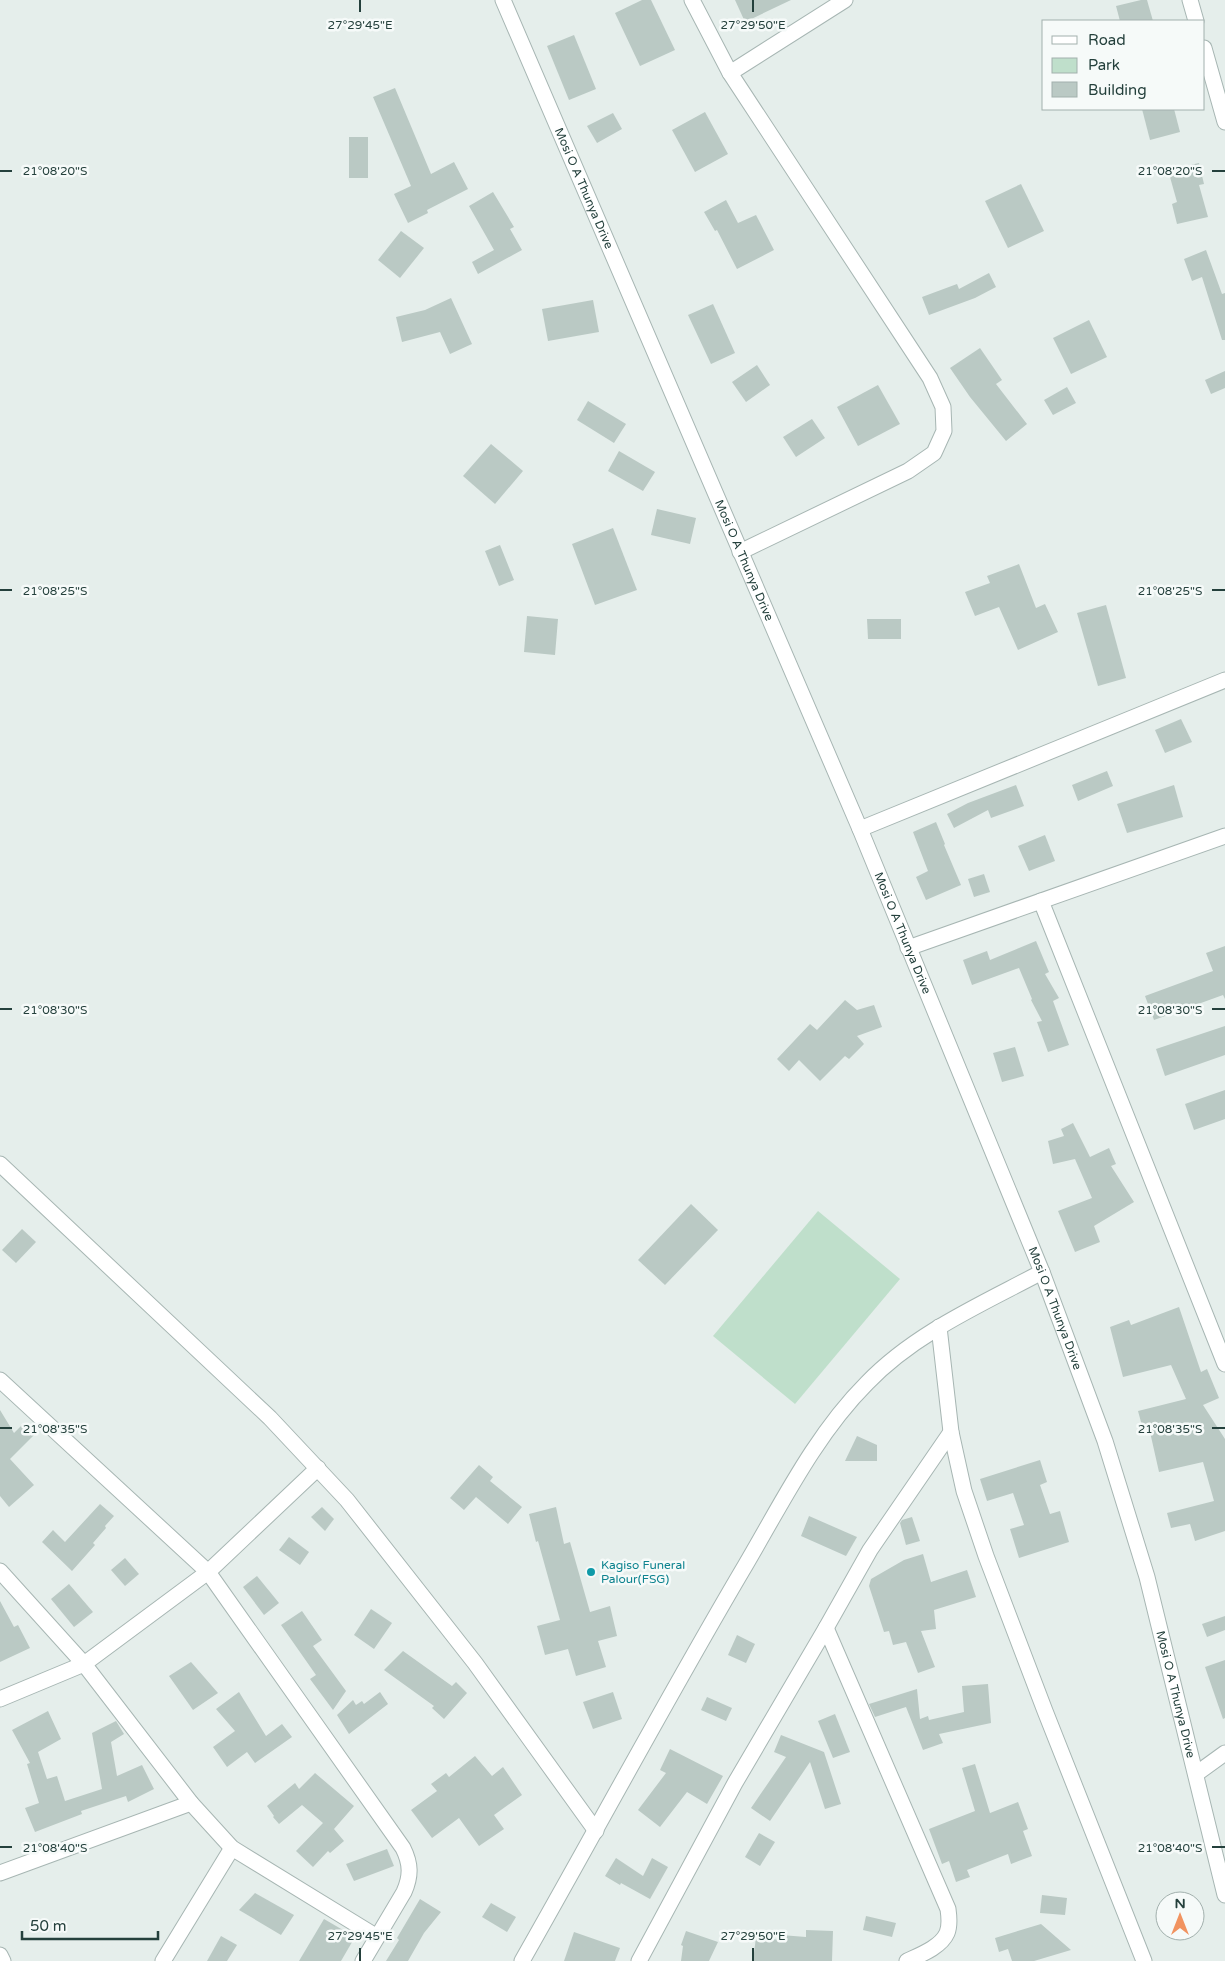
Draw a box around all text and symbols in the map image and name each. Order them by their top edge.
text: 27°29'45"E [327,18,393,32]
text: 27°29'50"E [720,18,786,32]
legend [1042,20,1205,110]
text: Road [1088,31,1126,49]
text: Park [1088,56,1120,74]
text: Building [1088,81,1147,99]
street label: Mosi O A Thunya Drive [552,126,616,251]
text: 21°08'20"S [23,164,87,178]
text: 21°08'20"S [1138,164,1202,178]
street label: Mosi O A Thunya Drive [712,498,777,623]
text: 21°08'25"S [23,584,87,598]
text: 21°08'25"S [1138,584,1202,598]
street label: Mosi O A Thunya Drive [871,870,934,996]
text: 21°08'30"S [23,1003,87,1017]
text: 21°08'30"S [1138,1003,1202,1017]
street label: Mosi O A Thunya Drive [1025,1245,1085,1372]
text: 21°08'35"S [23,1422,87,1436]
text: 21°08'35"S [1138,1422,1202,1436]
place label: Kagiso Funeral Palour(FSG) [601,1558,685,1586]
marker: Kagiso Funeral Palour(FSG) [585,1566,597,1578]
street label: Mosi O A Thunya Drive [1153,1629,1198,1760]
text: 21°08'40"S [23,1841,87,1855]
text: 21°08'40"S [1138,1841,1202,1855]
north arrow [1155,1891,1205,1941]
text: N [1174,1895,1186,1912]
scale bar [22,1908,159,1940]
text: 50 m [30,1917,67,1935]
text: 27°29'45"E [327,1929,393,1943]
text: 27°29'50"E [720,1929,786,1943]

